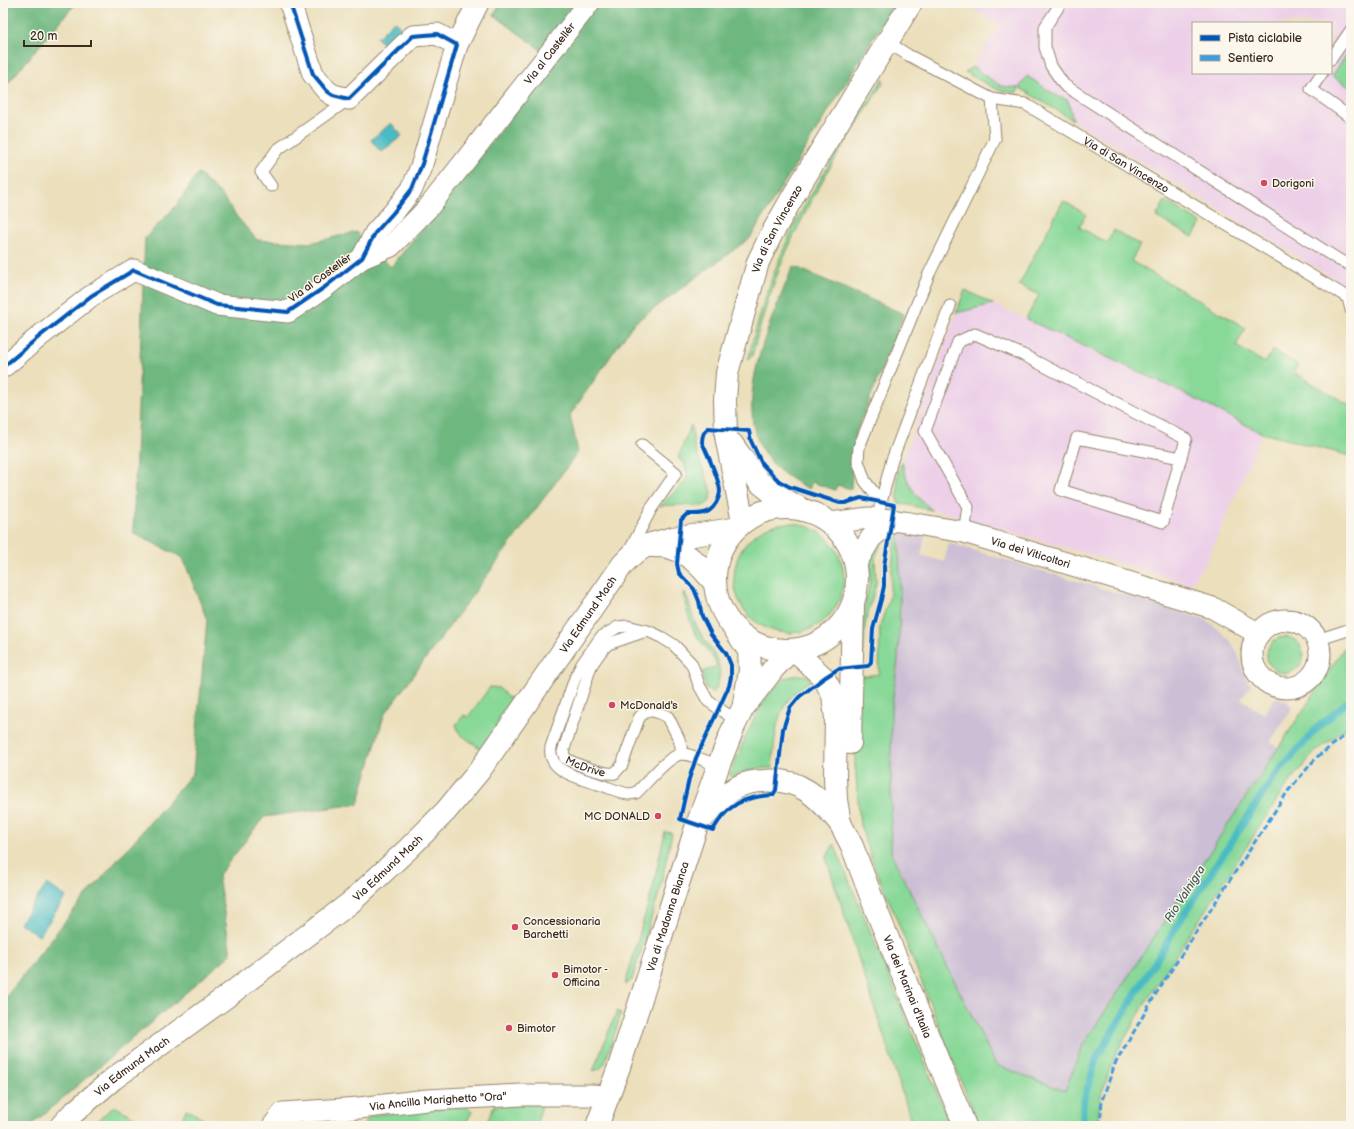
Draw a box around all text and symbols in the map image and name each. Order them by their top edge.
street label: Via al Castellér [521,19,578,87]
scale bar [24,22,91,48]
legend [1192,22,1332,74]
text: 20 m [30,29,57,44]
text: Pista ciclabile [1228,31,1302,46]
text: Sentiero [1228,51,1274,66]
street label: Via di San Vincenzo [1081,134,1172,195]
place label: Dorigoni [1272,177,1314,190]
marker: Dorigoni [1259,178,1269,188]
street label: Via di San Vincenzo [749,182,805,274]
street label: Via al Castellér [286,250,355,305]
street label: Via dei Viticoltori [989,534,1072,571]
street label: Via Edmund Mach [557,574,619,655]
place label: McDonald's [620,699,678,712]
marker: McDonald's [607,700,617,710]
street label: McDrive [563,753,607,779]
place label: MC DONALD [584,810,650,823]
marker: MC DONALD [653,811,663,821]
street label: Via Edmund Mach [350,832,425,903]
street label: Via di Madonna Bianca [644,860,691,973]
water label: Rio Valnigra [1161,863,1209,925]
place label: Concessionaria Barchetti [523,915,601,941]
marker: Concessionaria Barchetti [510,922,520,932]
street label: Via dei Marinai d'Italia [881,933,935,1040]
place label: Bimotor - Officina [563,963,608,989]
marker: Bimotor - Officina [550,970,560,980]
place label: Bimotor [517,1022,557,1035]
marker: Bimotor [504,1023,514,1033]
street label: Via Edmund Mach [92,1034,172,1099]
street label: Via Ancilla Marighetto "Ora" [369,1089,507,1113]

